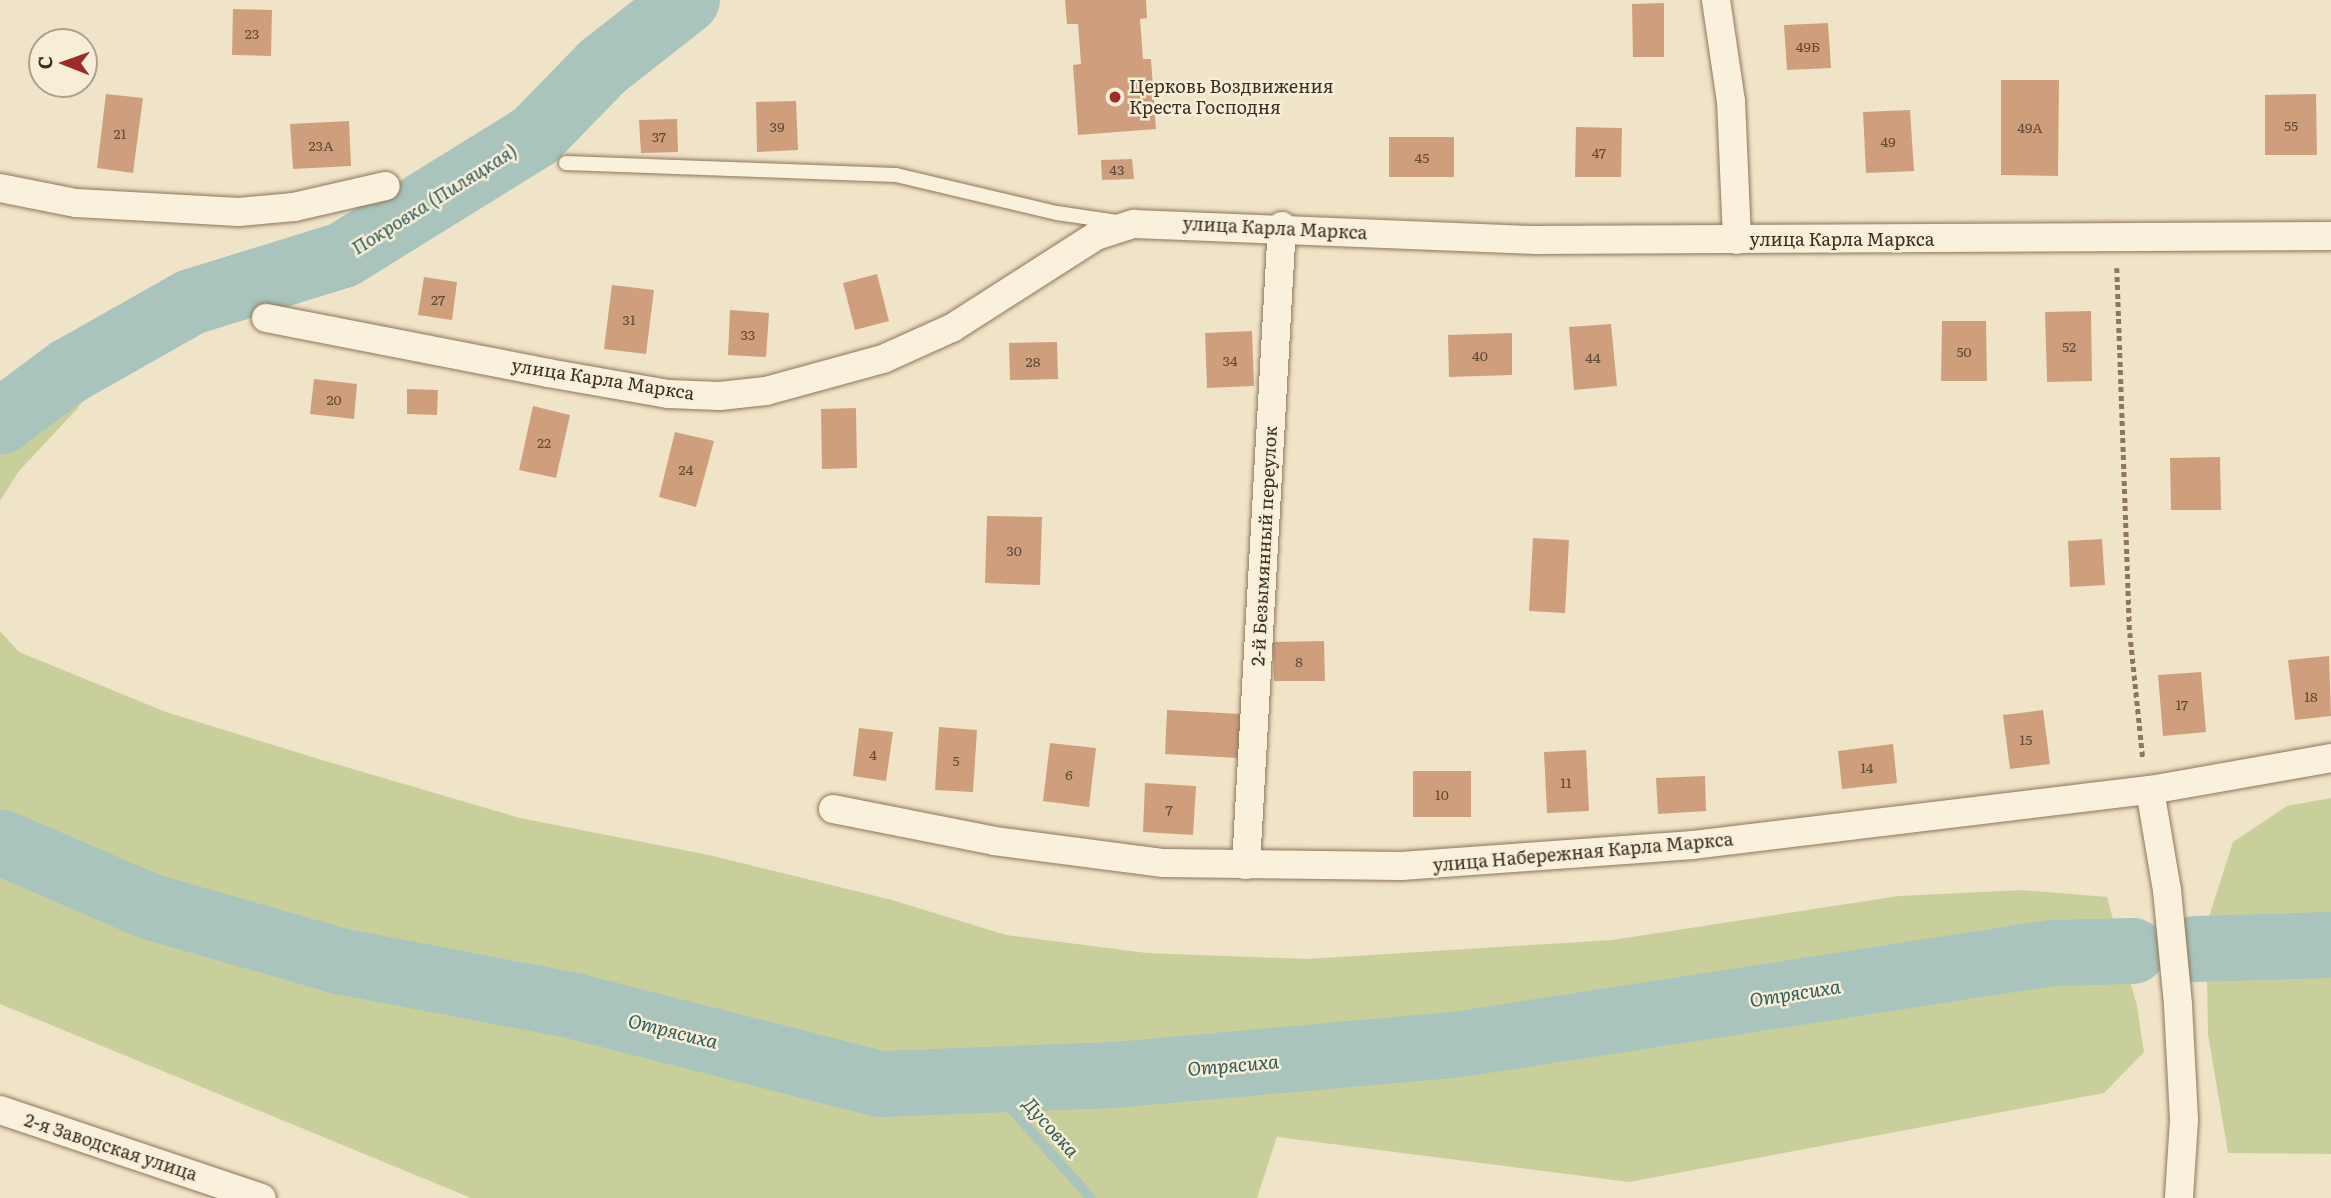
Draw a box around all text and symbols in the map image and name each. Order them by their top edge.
house number: 23 [245,25,259,41]
north arrow [28,28,98,98]
house number: 49Б [1796,38,1820,54]
text: С [30,56,58,70]
place label: Церковь Воздвижения Креста Господня [1129,76,1334,119]
marker: Церковь Воздвижения Креста Господня [1107,89,1123,105]
house number: 55 [2284,117,2298,133]
house number: 39 [770,118,784,134]
house number: 49А [2017,119,2043,135]
house number: 21 [114,125,126,141]
house number: 37 [652,128,666,144]
house number: 49 [1880,133,1896,149]
house number: 23А [309,137,333,153]
water label: Покровка (Пиляцкая) [347,139,521,259]
house number: 47 [1592,144,1606,160]
house number: 45 [1415,149,1429,165]
house number: 43 [1109,161,1125,177]
street label: улица Карла Маркса [1182,212,1368,244]
street label: улица Карла Маркса [1750,228,1934,250]
house number: 27 [431,291,445,307]
house number: 31 [622,311,636,327]
house number: 33 [741,326,755,342]
house number: 52 [2062,338,2076,354]
house number: 50 [1956,343,1972,359]
house number: 40 [1472,347,1488,363]
house number: 44 [1585,349,1601,365]
house number: 34 [1222,352,1238,368]
house number: 28 [1026,353,1040,369]
street label: улица Карла Маркса [510,354,696,404]
house number: 20 [326,391,342,407]
street label: 2-й Безымянный переулок [1247,425,1281,667]
house number: 22 [537,434,551,450]
house number: 24 [679,461,693,477]
house number: 30 [1006,542,1022,558]
house number: 8 [1295,653,1303,669]
house number: 18 [2304,688,2318,704]
house number: 17 [2176,696,2188,712]
house number: 15 [2020,731,2032,747]
house number: 4 [869,746,877,762]
house number: 5 [952,752,960,768]
house number: 14 [1861,759,1873,775]
house number: 6 [1065,766,1073,782]
house number: 11 [1560,774,1572,790]
house number: 10 [1435,786,1449,802]
house number: 7 [1165,801,1173,817]
street label: улица Набережная Карла Маркса [1432,828,1734,876]
water label: Отрясиха [1748,975,1842,1011]
water label: Отрясиха [626,1009,720,1053]
water label: Отрясиха [1186,1050,1280,1080]
water label: Дусовка [1018,1092,1084,1162]
street label: 2-я Заводская улица [22,1109,200,1185]

